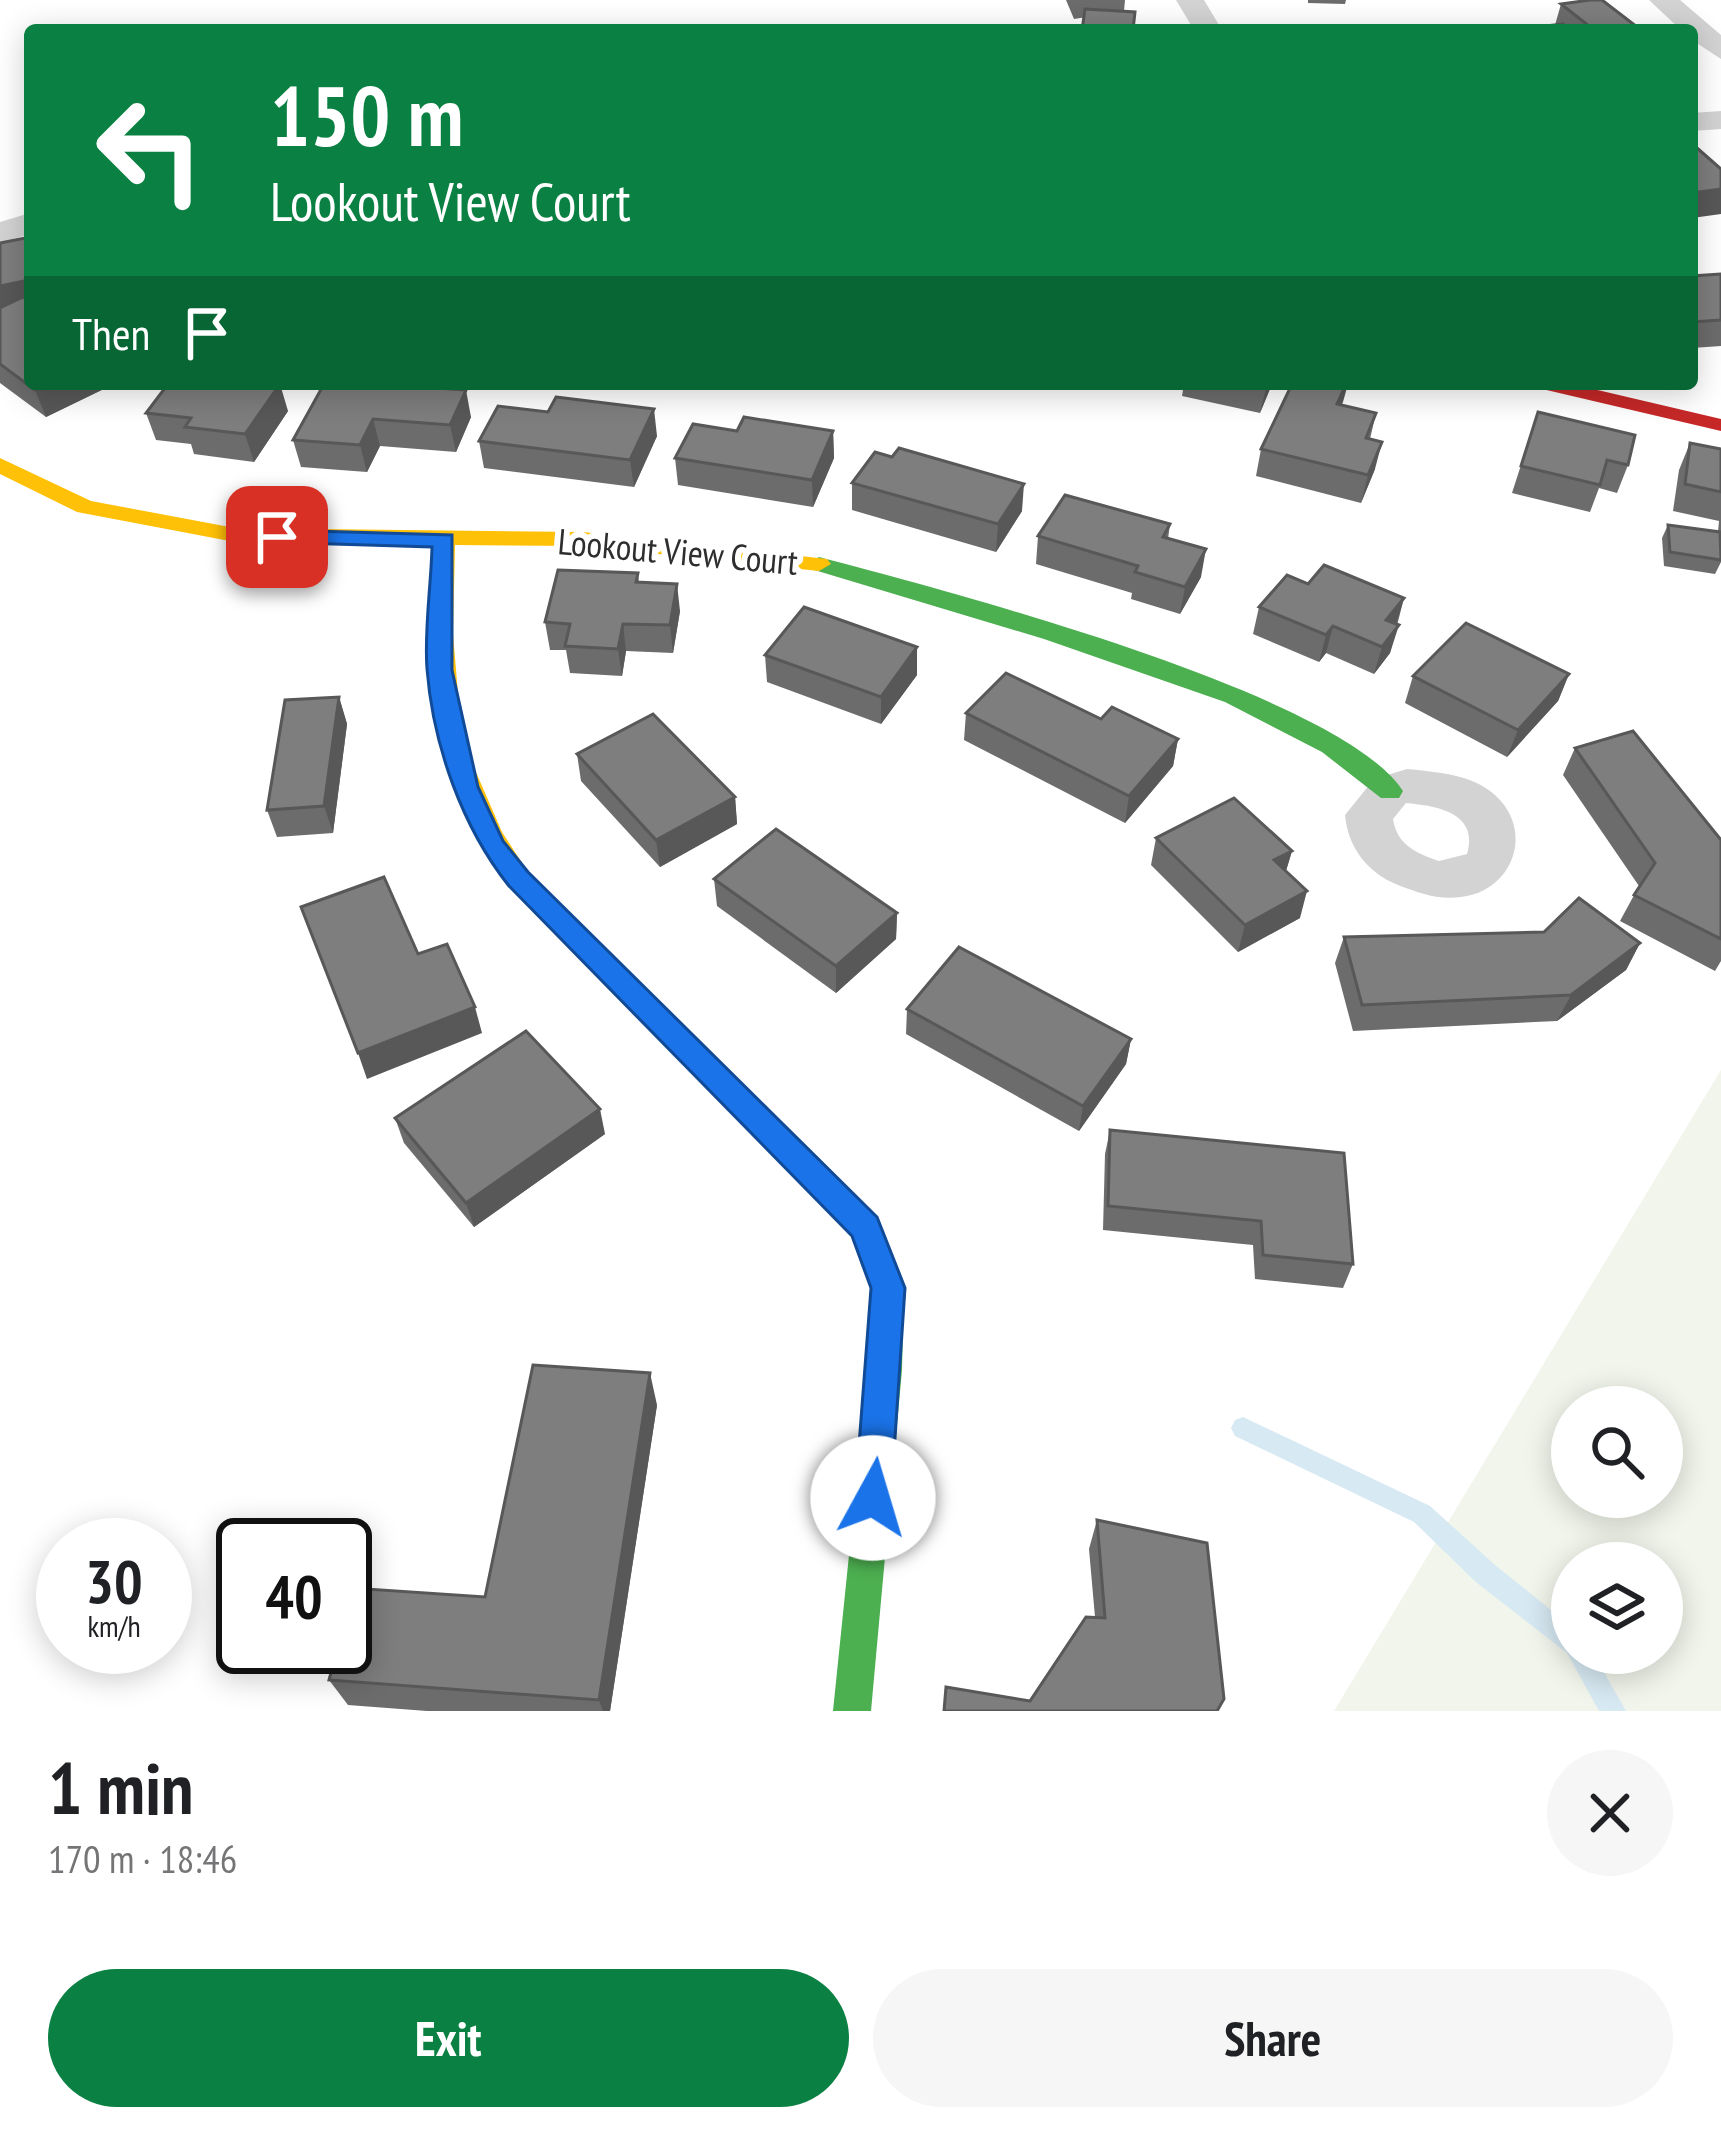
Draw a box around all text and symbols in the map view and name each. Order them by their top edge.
text: 150 m [270,60,463,169]
icon: left [72,72,228,228]
text: Lookout View Court [270,166,631,236]
icon: arrive [174,300,240,366]
text: Then [72,304,150,362]
pin [226,486,328,588]
icon: arrive [244,504,310,570]
street label: Lookout View Court [556,517,800,585]
map controls [1551,1386,1683,1674]
button: search [1551,1386,1683,1518]
position arrow [810,1435,936,1561]
speed limit sign: 40 [216,1518,372,1674]
text: 30 [85,1542,143,1620]
button: layers [1551,1542,1683,1674]
text: km/h [87,1606,141,1645]
text: 1 min [48,1741,193,1834]
button: close [1547,1750,1673,1876]
text: 170 m · 18:46 [48,1833,237,1884]
button: Exit [48,1969,849,2107]
button: Share [873,1969,1673,2107]

